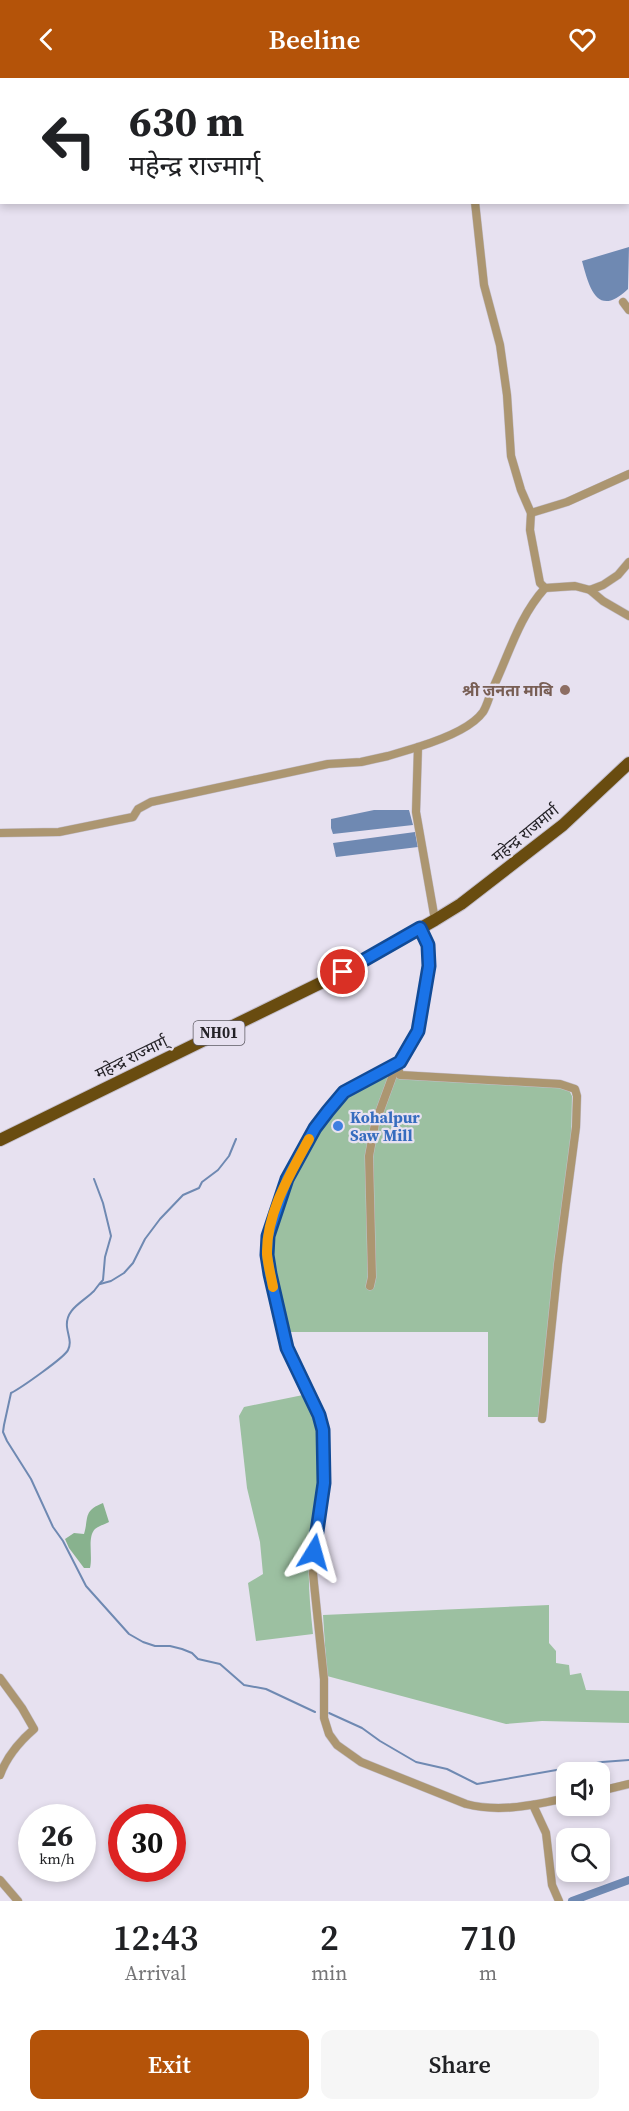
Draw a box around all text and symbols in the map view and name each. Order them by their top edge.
text: Beeline [269,21,360,58]
icon: back [30,23,63,56]
icon: heart [566,23,599,56]
text: 630 m [129,92,244,150]
icon: left [30,102,108,180]
text: महेन्द्र राज्मार्ग् [129,147,260,184]
place label: श्री जनता माबि [462,679,554,701]
marker: श्री जनता माबि [558,683,572,697]
street label: महेन्द्र राजमार्ग [487,798,564,867]
pin [317,946,368,997]
icon: arrive [326,955,359,988]
road number: NH01 [194,1021,244,1045]
street label: महेन्द्र राज्मार्ग् [91,1029,173,1084]
place label: Kohalpur Saw Mill [350,1106,420,1146]
marker: Kohalpur Saw Mill [331,1119,345,1133]
position arrow [282,1520,346,1584]
map controls [556,1762,610,1882]
button: sound [556,1762,610,1816]
speed limit sign: 30 [108,1804,186,1882]
text: 26 [41,1815,73,1856]
button: search [556,1828,610,1882]
text: km/h [39,1848,75,1869]
text: 12:43 [113,1913,198,1962]
text: 2 [320,1913,339,1962]
text: 710 [460,1913,516,1962]
text: Arrival [125,1959,186,1987]
text: min [311,1959,347,1987]
text: m [479,1959,497,1987]
button: Exit [30,2030,309,2099]
button: Share [321,2030,599,2099]

